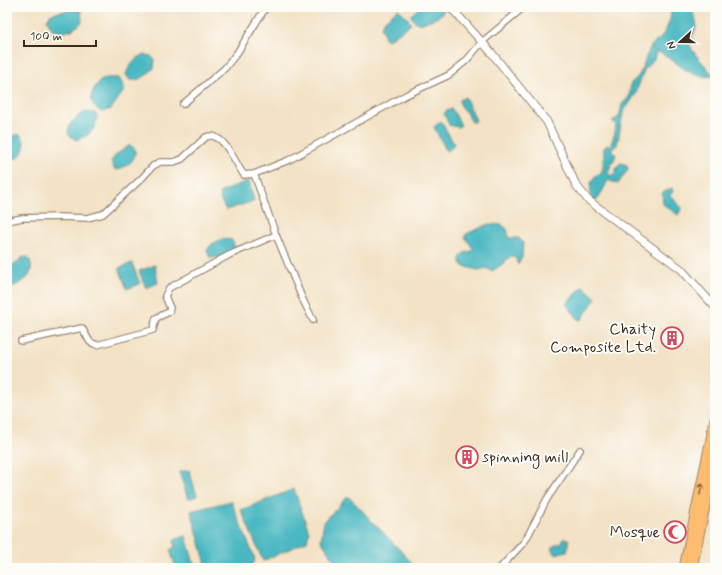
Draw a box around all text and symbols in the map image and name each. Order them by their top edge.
scale bar [24,22,96,48]
north arrow [660,22,700,62]
text: 100 m [30,29,62,45]
text: N [664,39,679,51]
place label: Chaity Composite Ltd. [550,319,656,358]
building icon: Chaity Composite Ltd. [659,325,685,351]
building icon: spinning mill [454,444,480,470]
place label: spinning mill [482,447,568,469]
one-way arrow [697,483,705,496]
mosque icon: Mosque [662,519,688,545]
place label: Mosque [610,522,660,543]

